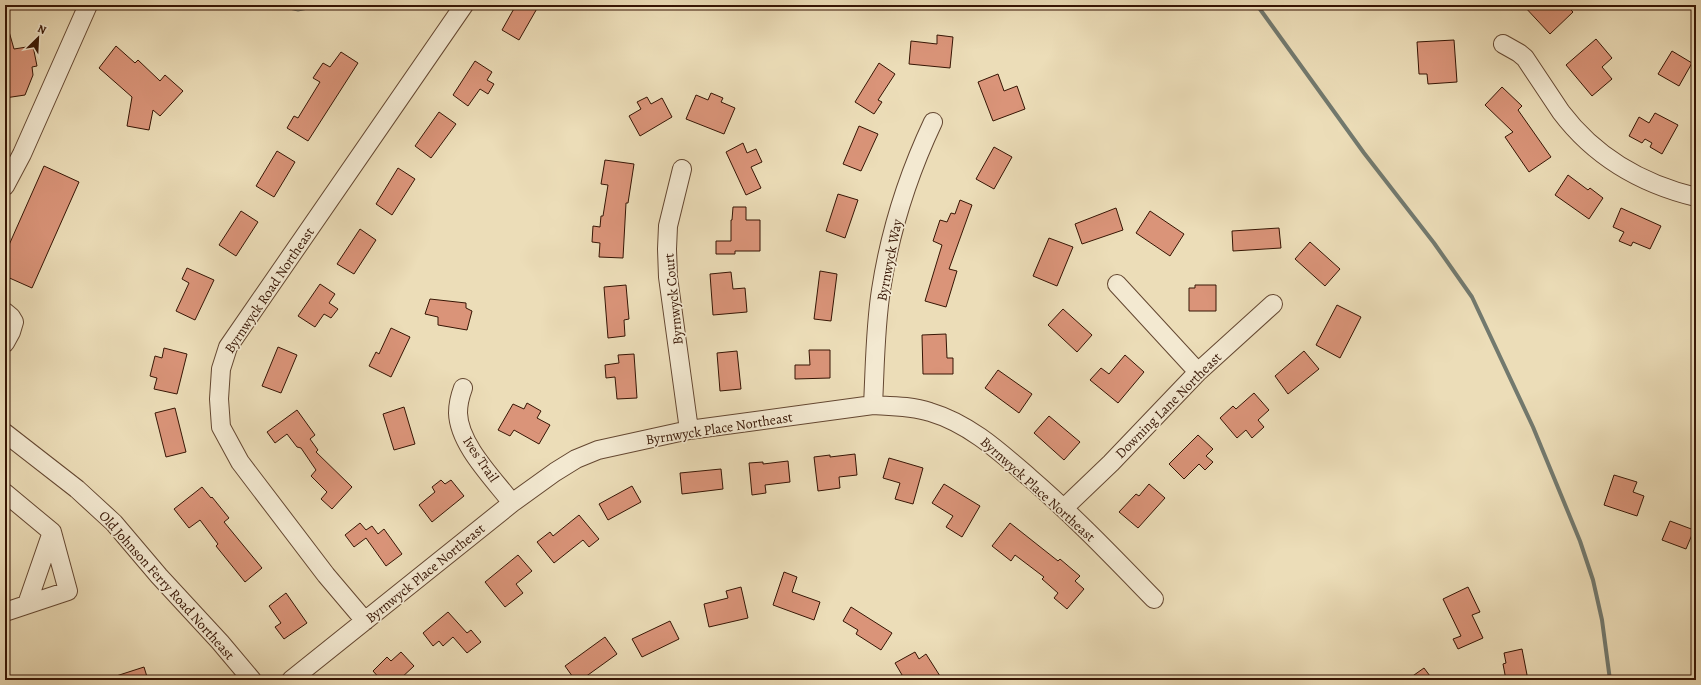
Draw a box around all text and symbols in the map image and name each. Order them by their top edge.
north arrow [18,18,58,58]
text: N [35,21,49,38]
street label: Byrnwyck Way [872,217,907,303]
street label: Byrnwyck Road Northeast [220,223,319,357]
street label: Byrnwyck Court [659,252,688,346]
street label: Downing Lane Northeast [1111,348,1226,463]
street label: Byrnwyck Place Northeast [644,407,794,449]
street label: Ives Trail [458,433,503,486]
street label: Byrnwyck Place Northeast [976,433,1099,546]
street label: Old Johnson Ferry Road Northeast [94,507,239,664]
street label: Byrnwyck Place Northeast [362,519,489,627]

